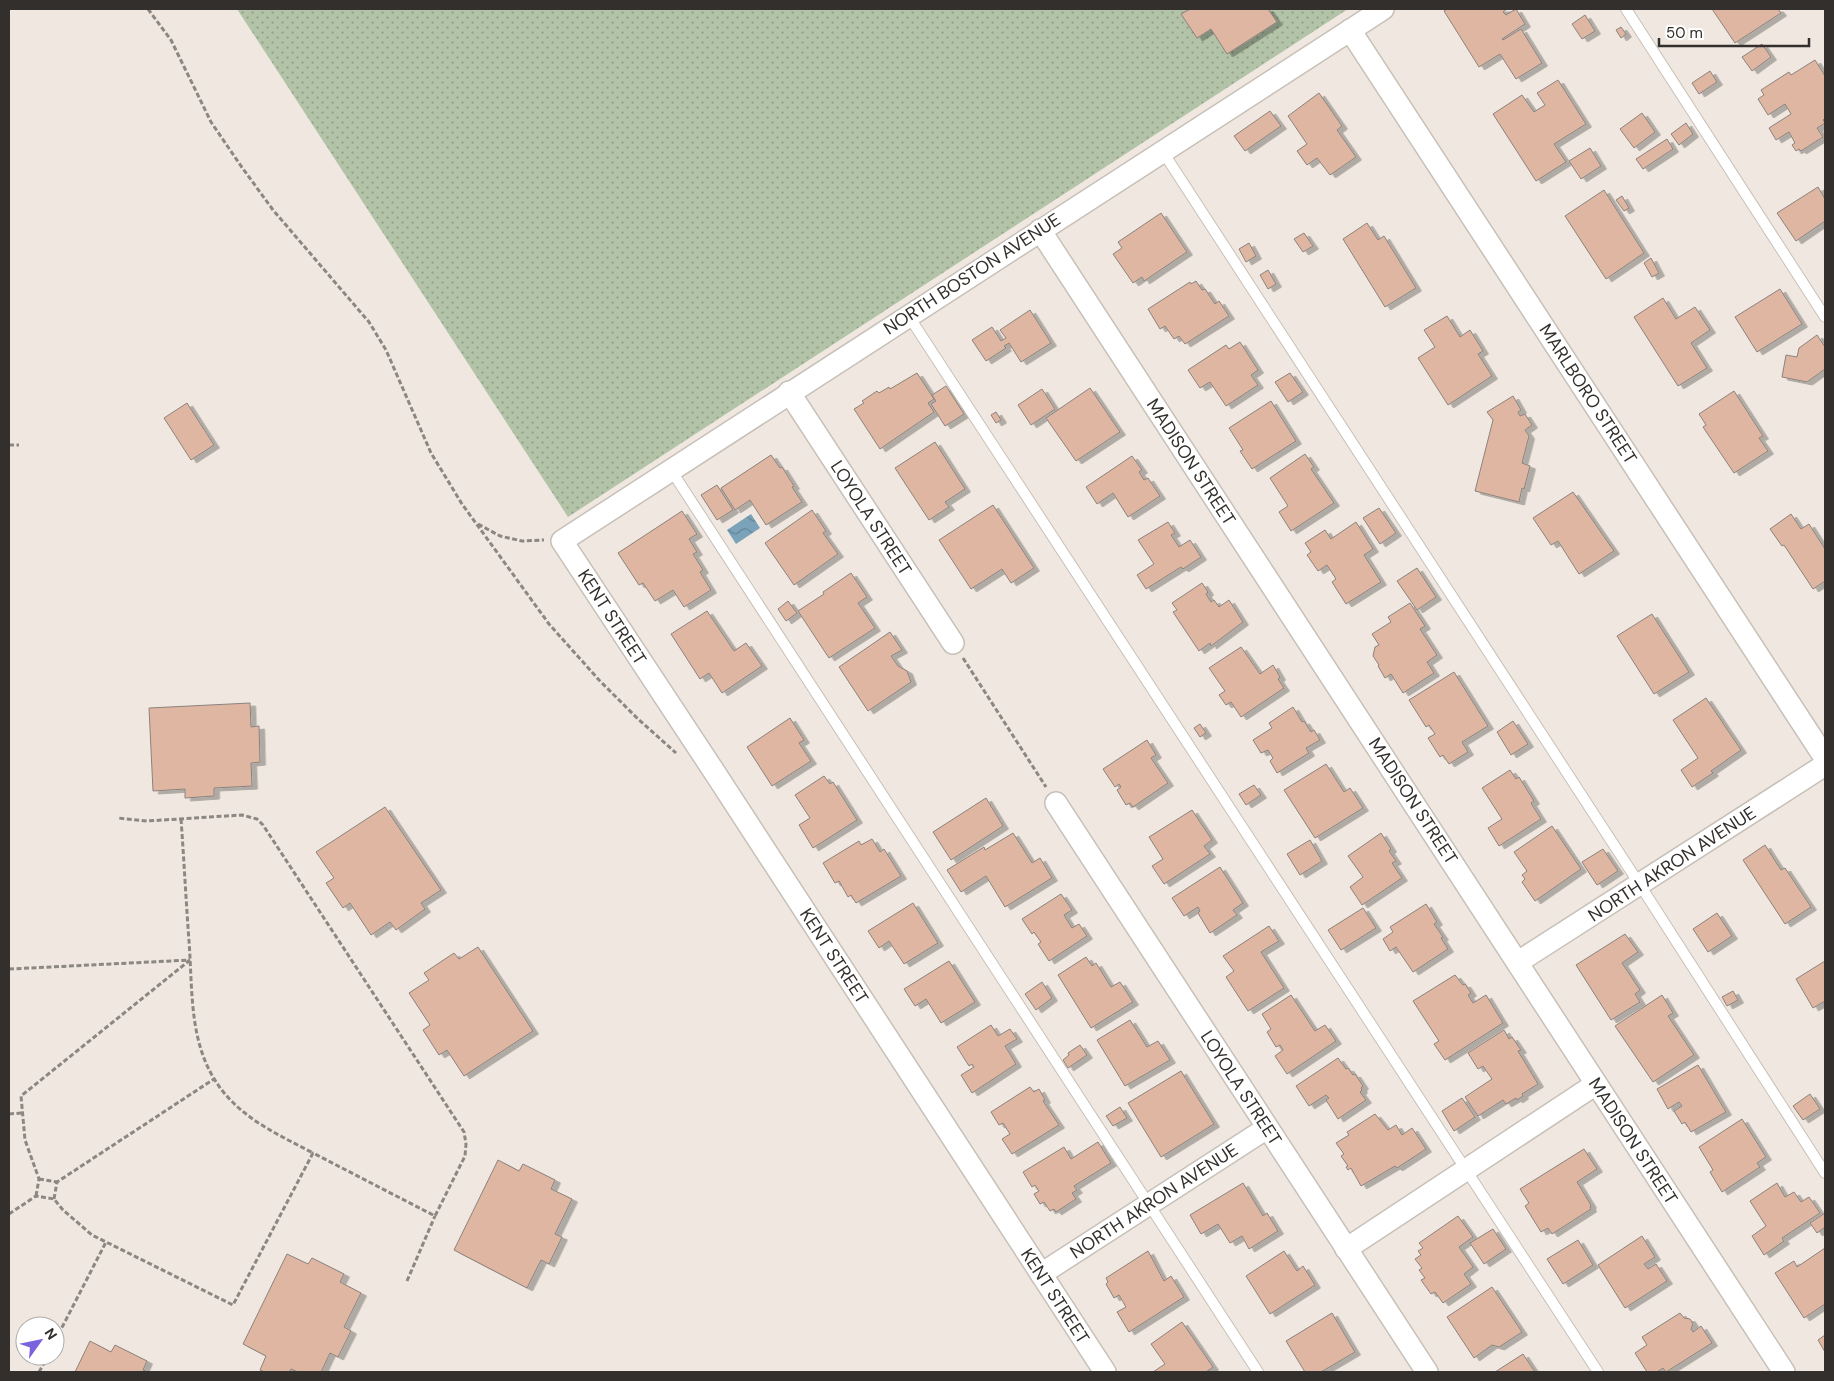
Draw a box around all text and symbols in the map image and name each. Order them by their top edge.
scale bar [1659,15,1809,47]
text: 50 m [1666,23,1703,43]
street label: NORTH BOSTON AVENUE [879,208,1065,340]
street label: MARLBORO STREET [1534,319,1642,469]
street label: MADISON STREET [1141,394,1241,530]
street label: LOYOLA STREET [825,456,917,580]
street label: KENT STREET [572,565,652,669]
street label: MADISON STREET [1363,733,1463,869]
street label: NORTH AKRON AVENUE [1584,801,1760,927]
street label: KENT STREET [794,904,874,1008]
street label: LOYOLA STREET [1195,1026,1287,1150]
street label: MADISON STREET [1583,1073,1683,1209]
street label: NORTH AKRON AVENUE [1066,1138,1242,1264]
street label: KENT STREET [1015,1244,1095,1348]
north arrow [15,1316,65,1366]
text: N [41,1325,61,1343]

